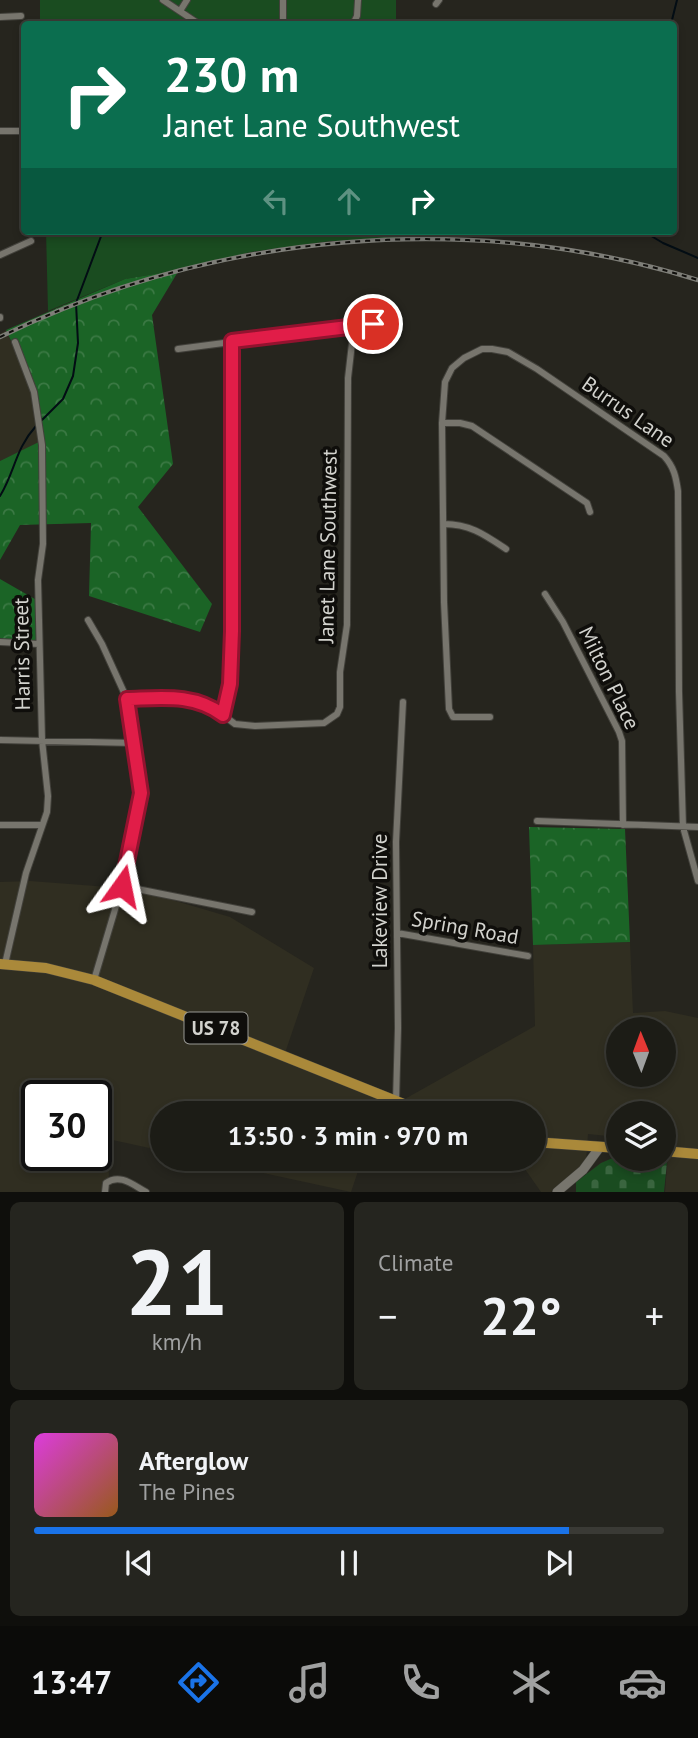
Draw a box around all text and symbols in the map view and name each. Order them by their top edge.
text: 230 m [164,42,299,106]
icon: right [49,49,140,140]
text: Janet Lane Southwest [164,104,460,146]
icon: left [257,182,295,220]
icon: ahead [330,182,368,220]
icon: right [403,182,441,220]
pin [343,294,403,354]
icon: arrive [354,305,392,343]
street label: Burrus Lane [577,370,680,453]
street label: Janet Lane Southwest [312,449,343,644]
street label: Harris Street [7,598,36,711]
street label: Milton Place [573,622,646,734]
street label: Lakeview Drive [366,834,393,968]
position arrow [85,849,159,923]
street label: Spring Road [410,905,521,950]
road number: US 78 [184,1012,248,1044]
north arrow [606,1017,676,1087]
map controls [606,1017,676,1171]
speed limit sign: 30 [21,1080,112,1171]
button: layers [606,1101,676,1171]
text: 13:50 · 3 min · 970 m [228,1119,468,1152]
text: 21 [125,1222,229,1340]
text: Climate [378,1248,453,1277]
text: 22° [480,1282,562,1349]
text: − [378,1291,397,1340]
text: + [645,1291,664,1340]
text: km/h [152,1327,202,1356]
text: Afterglow [139,1444,248,1477]
text: The Pines [139,1477,235,1506]
icon: previous [120,1544,158,1582]
icon: pause [330,1544,368,1582]
icon: next [540,1544,578,1582]
icon: directions [174,1658,223,1707]
icon: music [285,1658,334,1707]
icon: phone [396,1658,445,1707]
icon: climate [507,1658,556,1707]
icon: car [618,1658,667,1707]
text: 13:47 [31,1661,112,1703]

